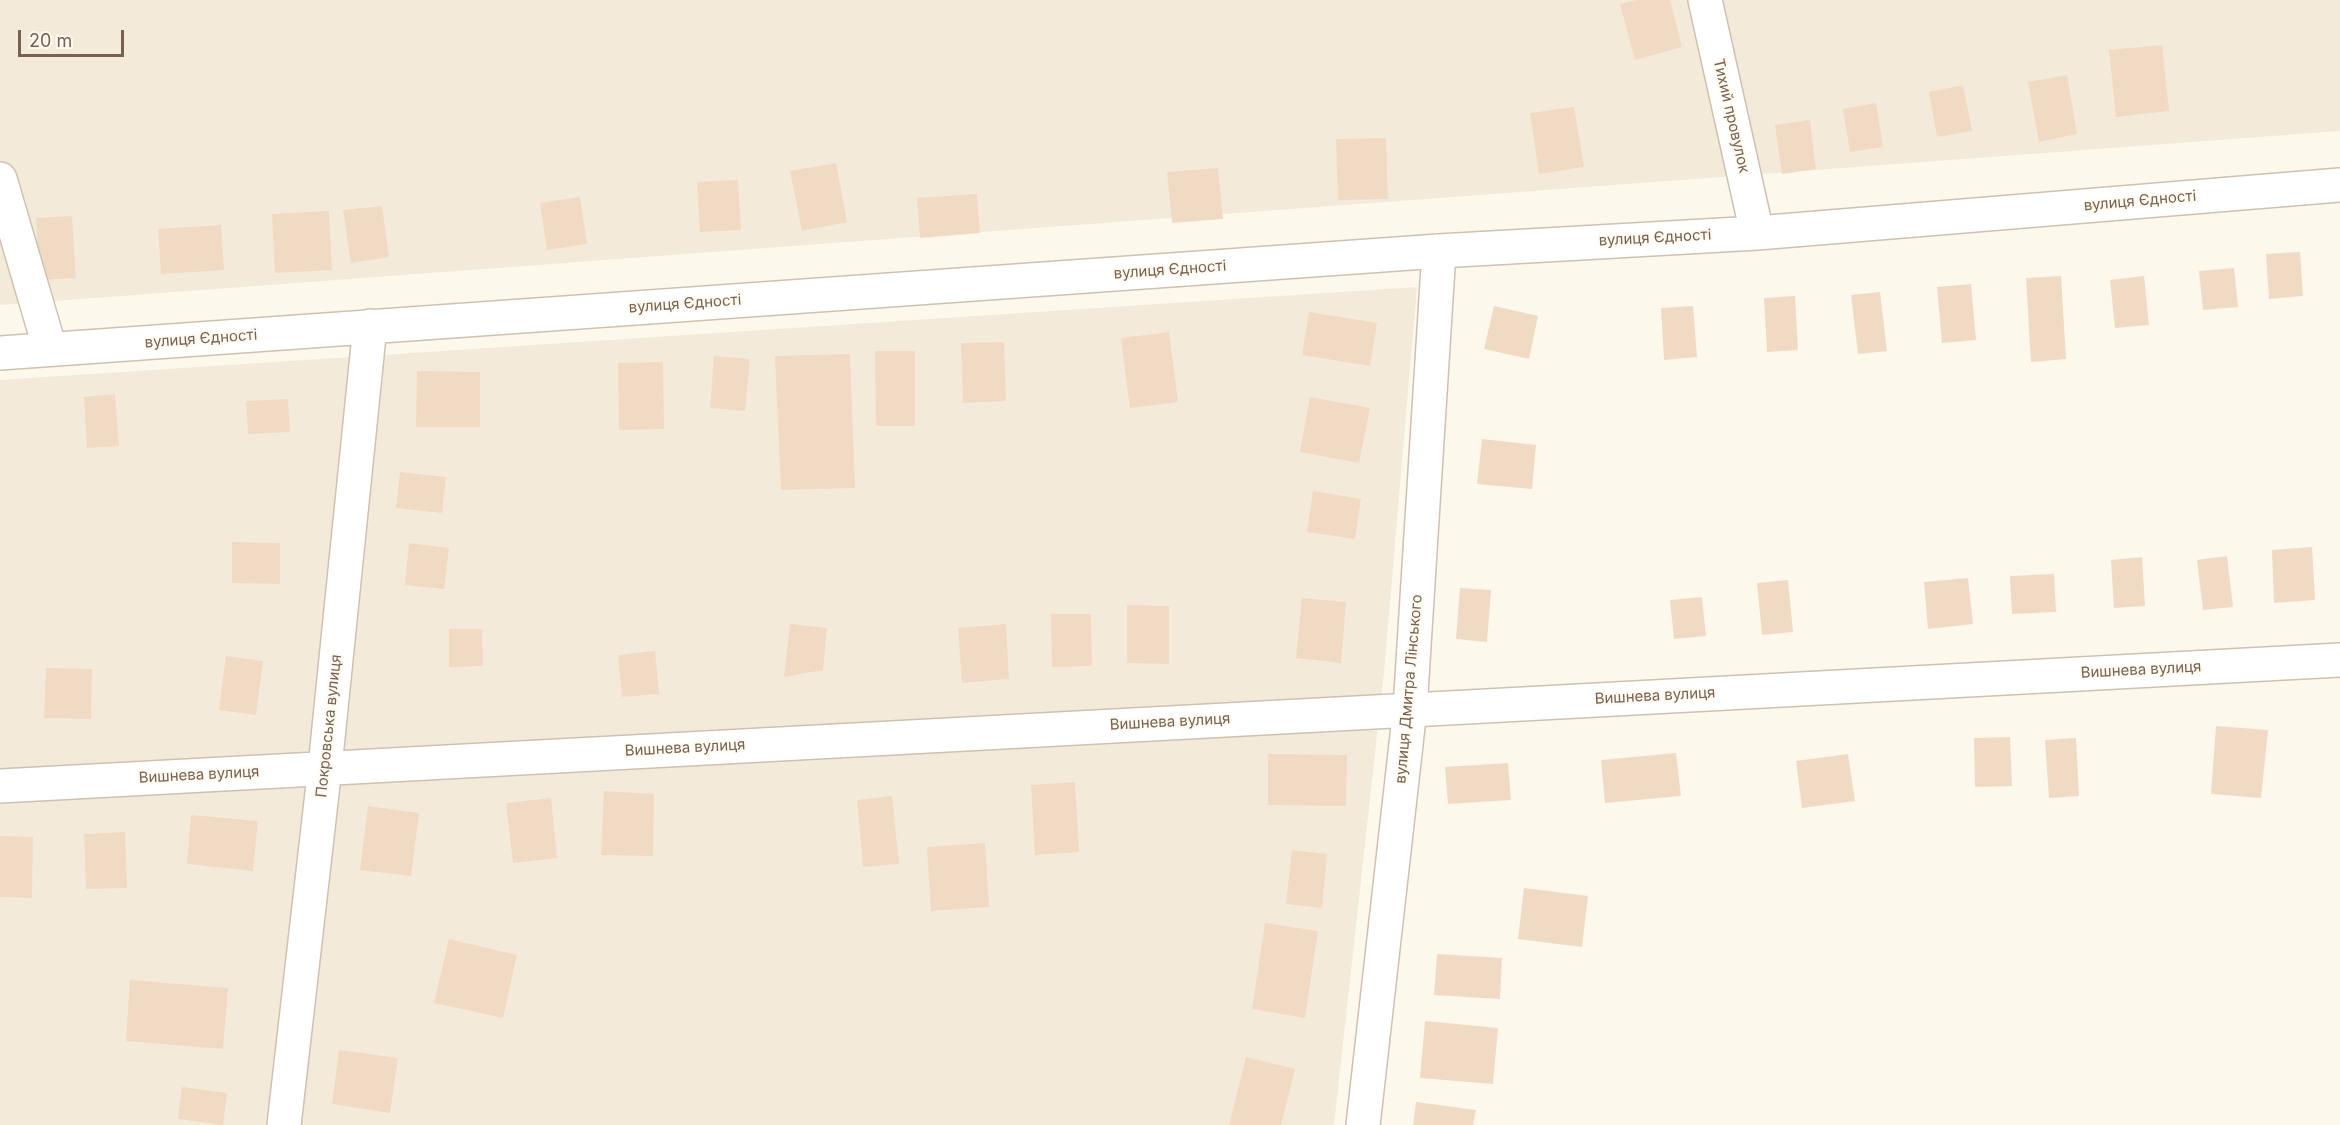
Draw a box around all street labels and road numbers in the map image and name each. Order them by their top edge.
street label: Тихий провулок [1709,57,1753,175]
street label: вулиця Єдності [2083,187,2197,215]
street label: вулиця Єдності [1598,226,1712,250]
street label: вулиця Єдності [1113,257,1227,283]
street label: вулиця Єдності [628,291,742,317]
street label: вулиця Єдності [144,326,258,352]
street label: вулиця Дмитра Лінського [1392,594,1426,784]
street label: Покровська вулиця [313,654,345,798]
street label: Вишнева вулиця [2080,658,2202,682]
street label: Вишнева вулиця [1594,684,1716,708]
street label: Вишнева вулиця [1109,710,1231,734]
street label: Вишнева вулиця [624,736,746,760]
street label: Вишнева вулиця [138,763,260,787]

